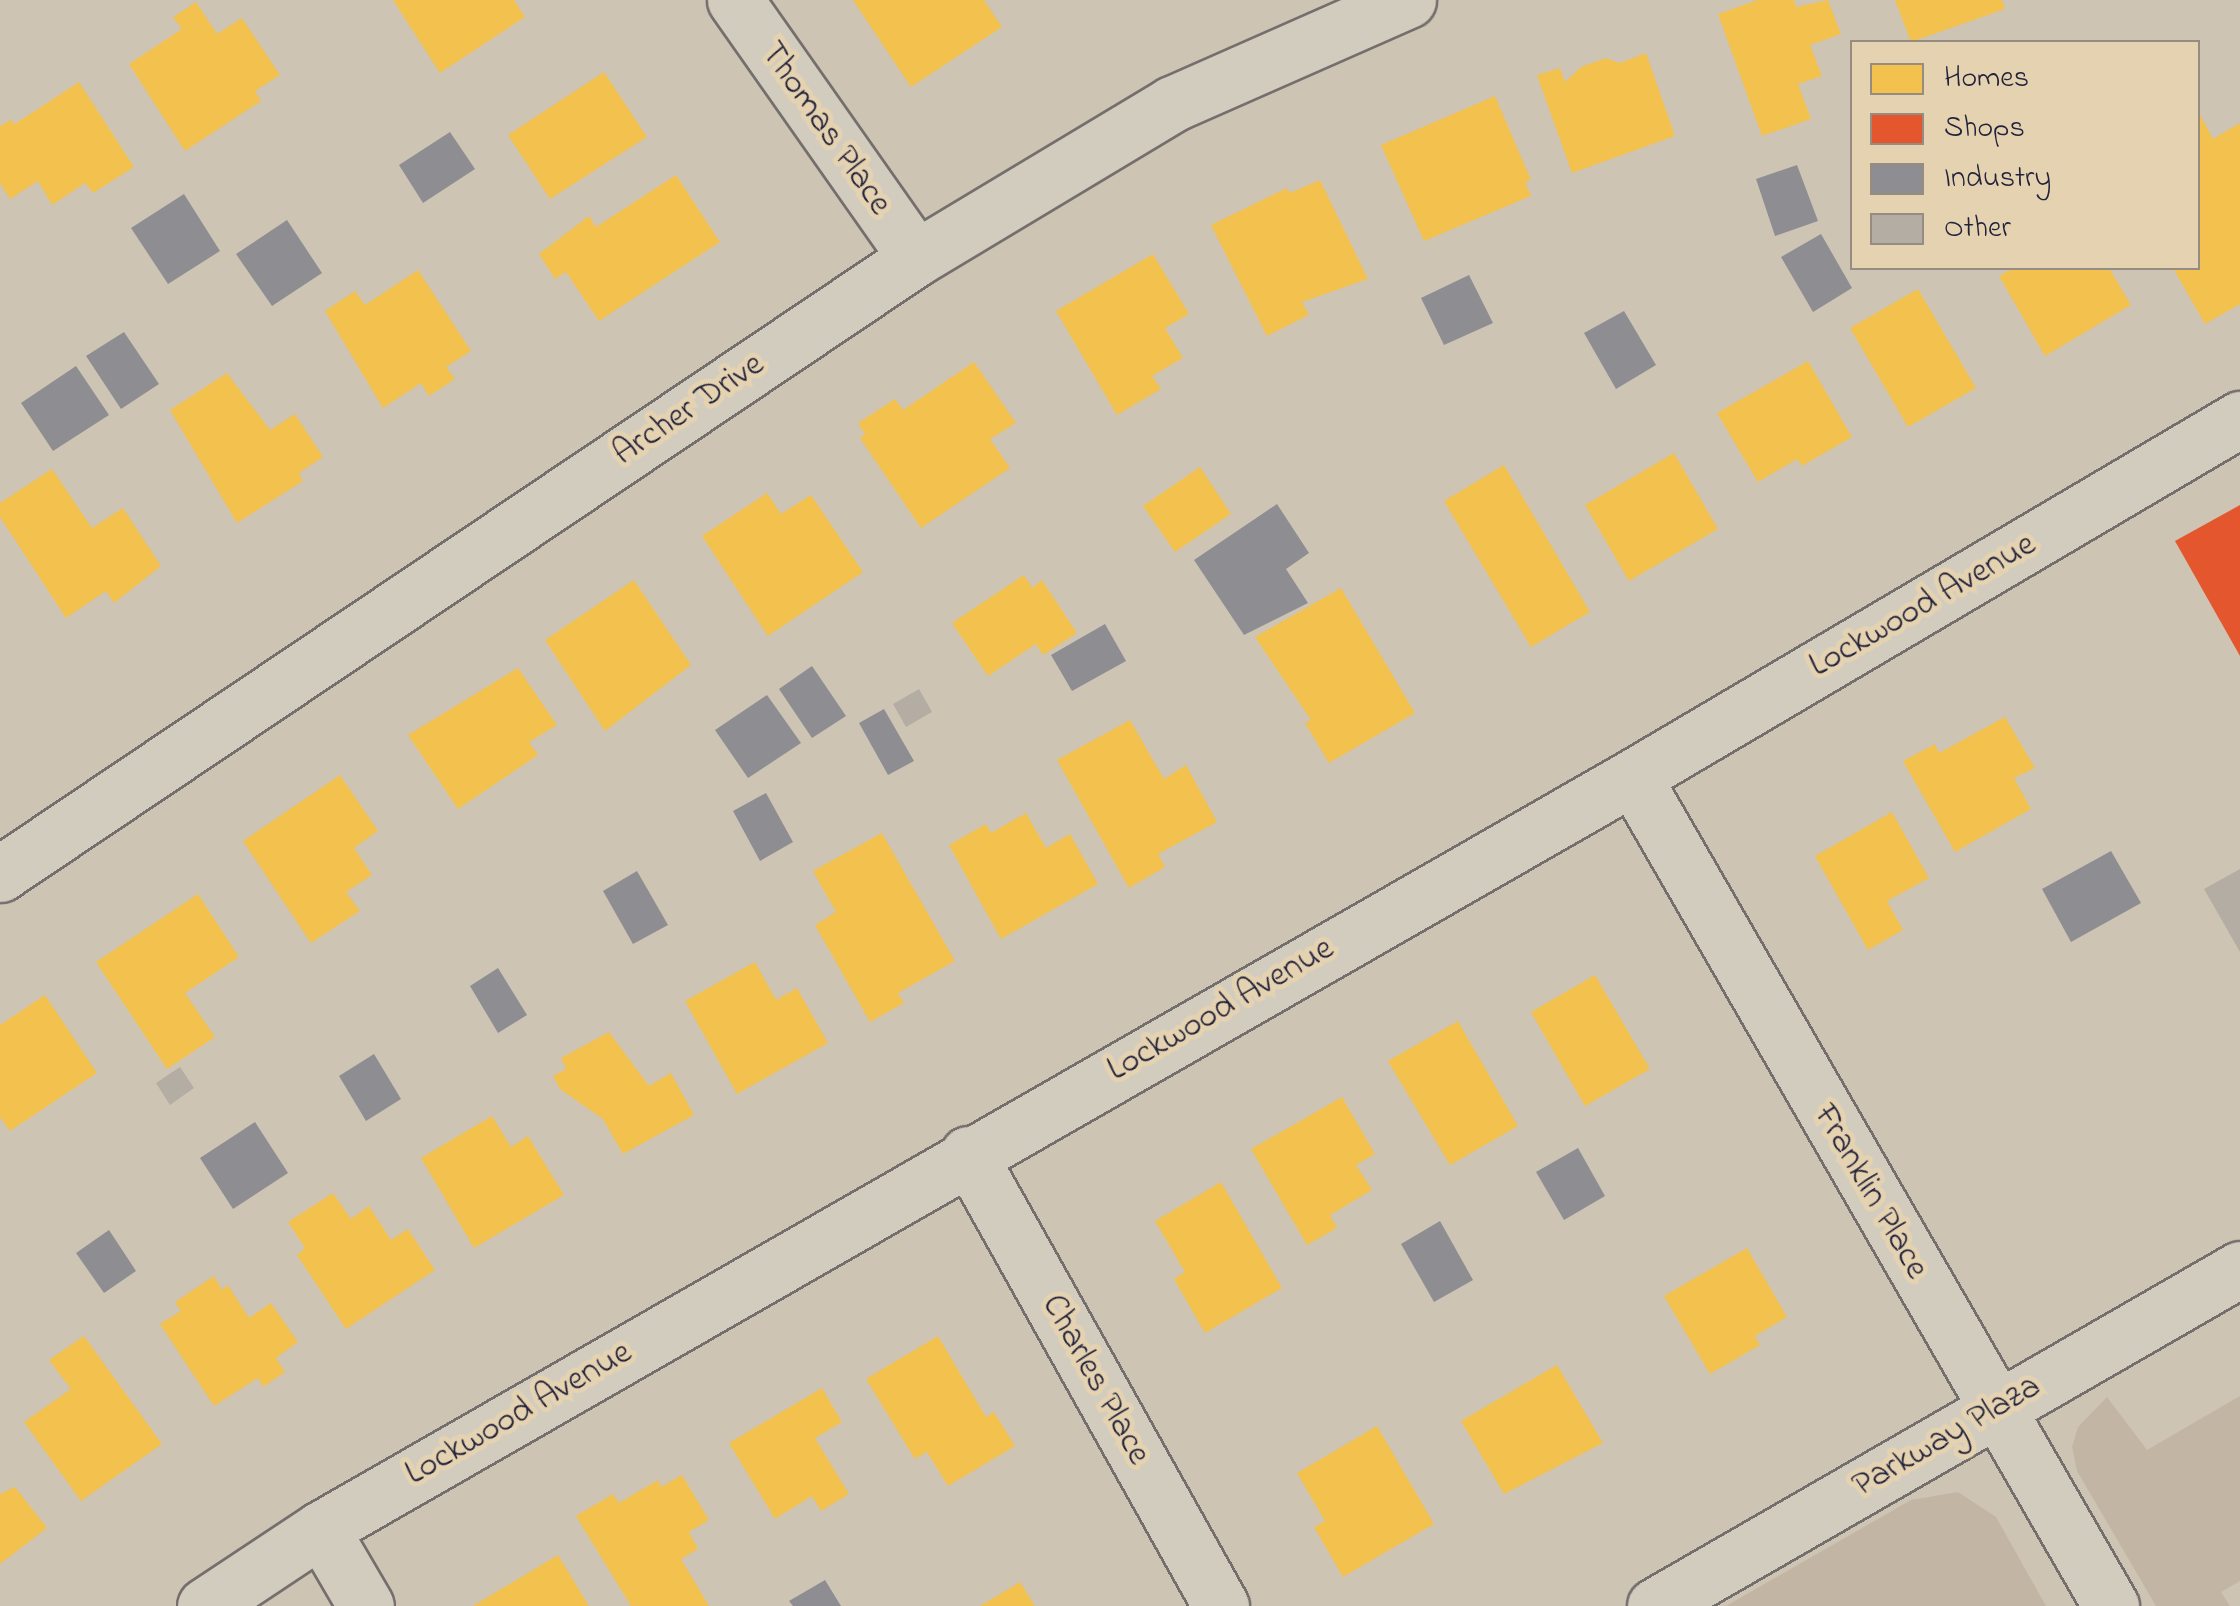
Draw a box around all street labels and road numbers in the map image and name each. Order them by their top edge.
street label: Thomas Place [750,34,900,224]
street label: Archer Drive [606,344,772,476]
street label: Lockwood Avenue [1802,524,2044,688]
street label: Lockwood Avenue [1100,928,1342,1092]
street label: Franklin Place [1803,1097,1937,1287]
street label: Charles Place [1031,1288,1159,1472]
street label: Lockwood Avenue [398,1332,640,1496]
street label: Parkway Plaza [1846,1366,2048,1508]

